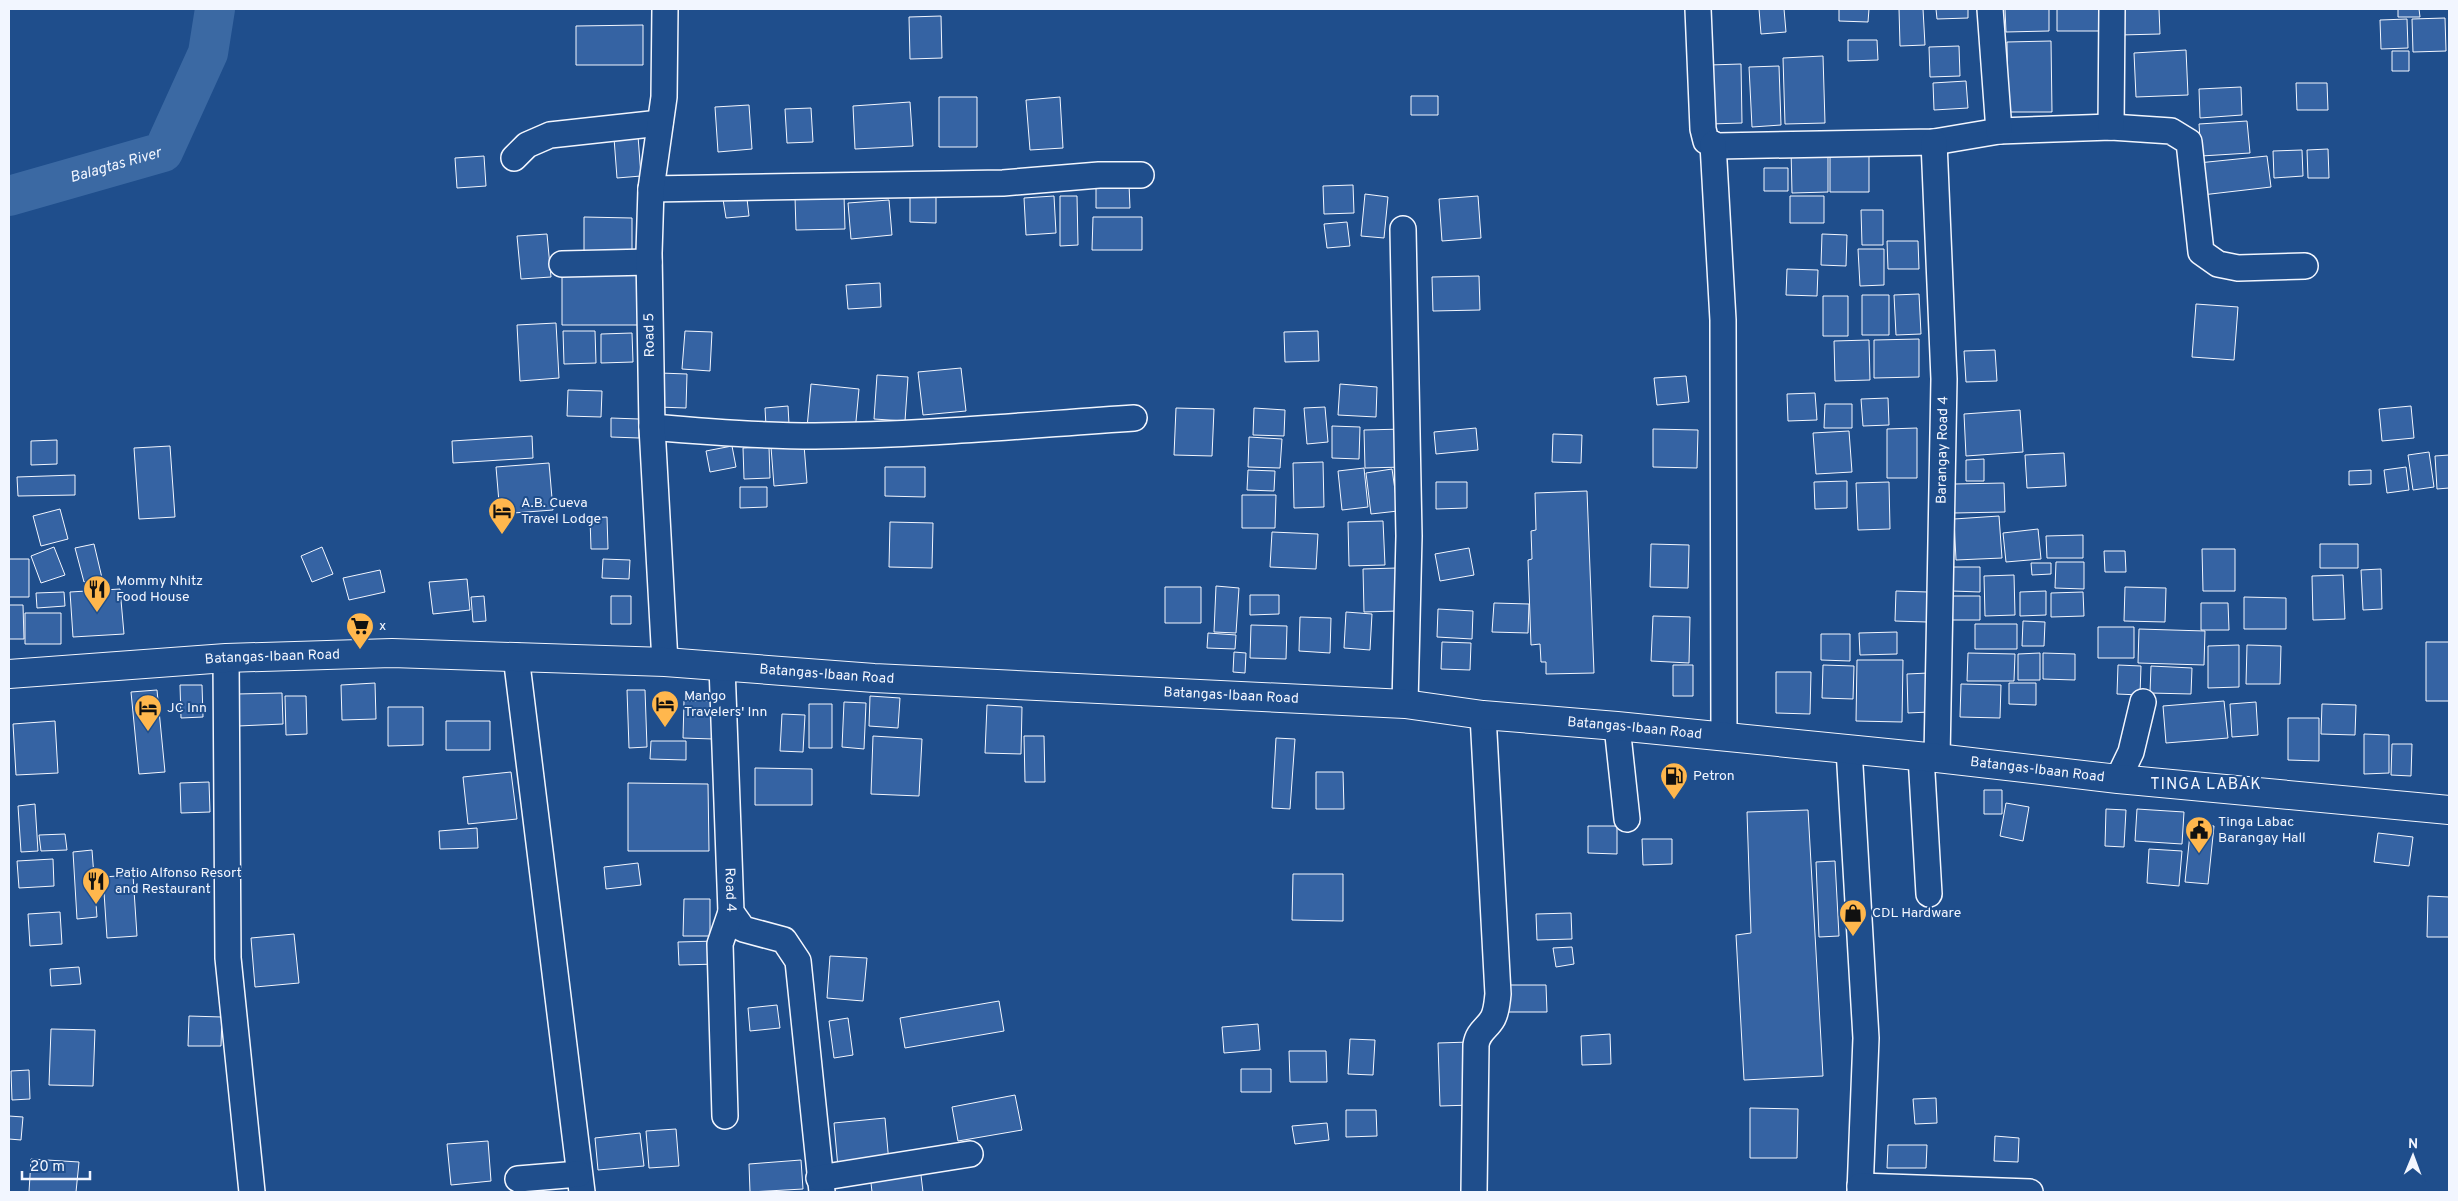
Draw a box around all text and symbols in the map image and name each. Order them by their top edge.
water label: Balagtas River [68,143,165,188]
street label: Road 5 [641,313,659,357]
street label: Barangay Road 4 [1934,396,1952,504]
place label: A.B. Cueva Travel Lodge [521,495,601,528]
hotel icon: A.B. Cueva Travel Lodge [487,496,517,535]
place label: Mommy Nhitz Food House [116,573,203,606]
restaurant icon: Mommy Nhitz Food House [82,574,112,613]
supermarket icon: x [345,611,375,650]
place label: x [379,618,386,635]
street label: Batangas-Ibaan Road [204,646,340,668]
street label: Batangas-Ibaan Road [759,661,895,687]
street label: Batangas-Ibaan Road [1163,684,1299,707]
place label: Mango Travelers' Inn [684,688,767,721]
hotel icon: Mango Travelers' Inn [650,689,680,728]
hotel icon: JC Inn [133,693,163,732]
place label: JC Inn [167,700,207,717]
street label: Batangas-Ibaan Road [1567,713,1703,743]
street label: Batangas-Ibaan Road [1969,753,2106,786]
fuel station icon: Petron [1659,761,1689,800]
place label: Petron [1693,768,1735,785]
district label: TINGA LABAK [2150,775,2262,795]
place label: Tinga Labac Barangay Hall [2218,814,2306,847]
public building icon: Tinga Labac Barangay Hall [2184,815,2214,854]
place label: Patio Alfonso Resort and Restaurant [115,865,242,898]
restaurant icon: Patio Alfonso Resort and Restaurant [81,866,111,905]
street label: Road 4 [721,867,739,912]
shop icon: CDL Hardware [1838,898,1868,937]
place label: CDL Hardware [1872,905,1961,922]
north arrow [2388,1131,2438,1181]
text: N [2408,1136,2418,1153]
scale bar [22,1148,90,1180]
text: 20 m [30,1158,65,1177]

